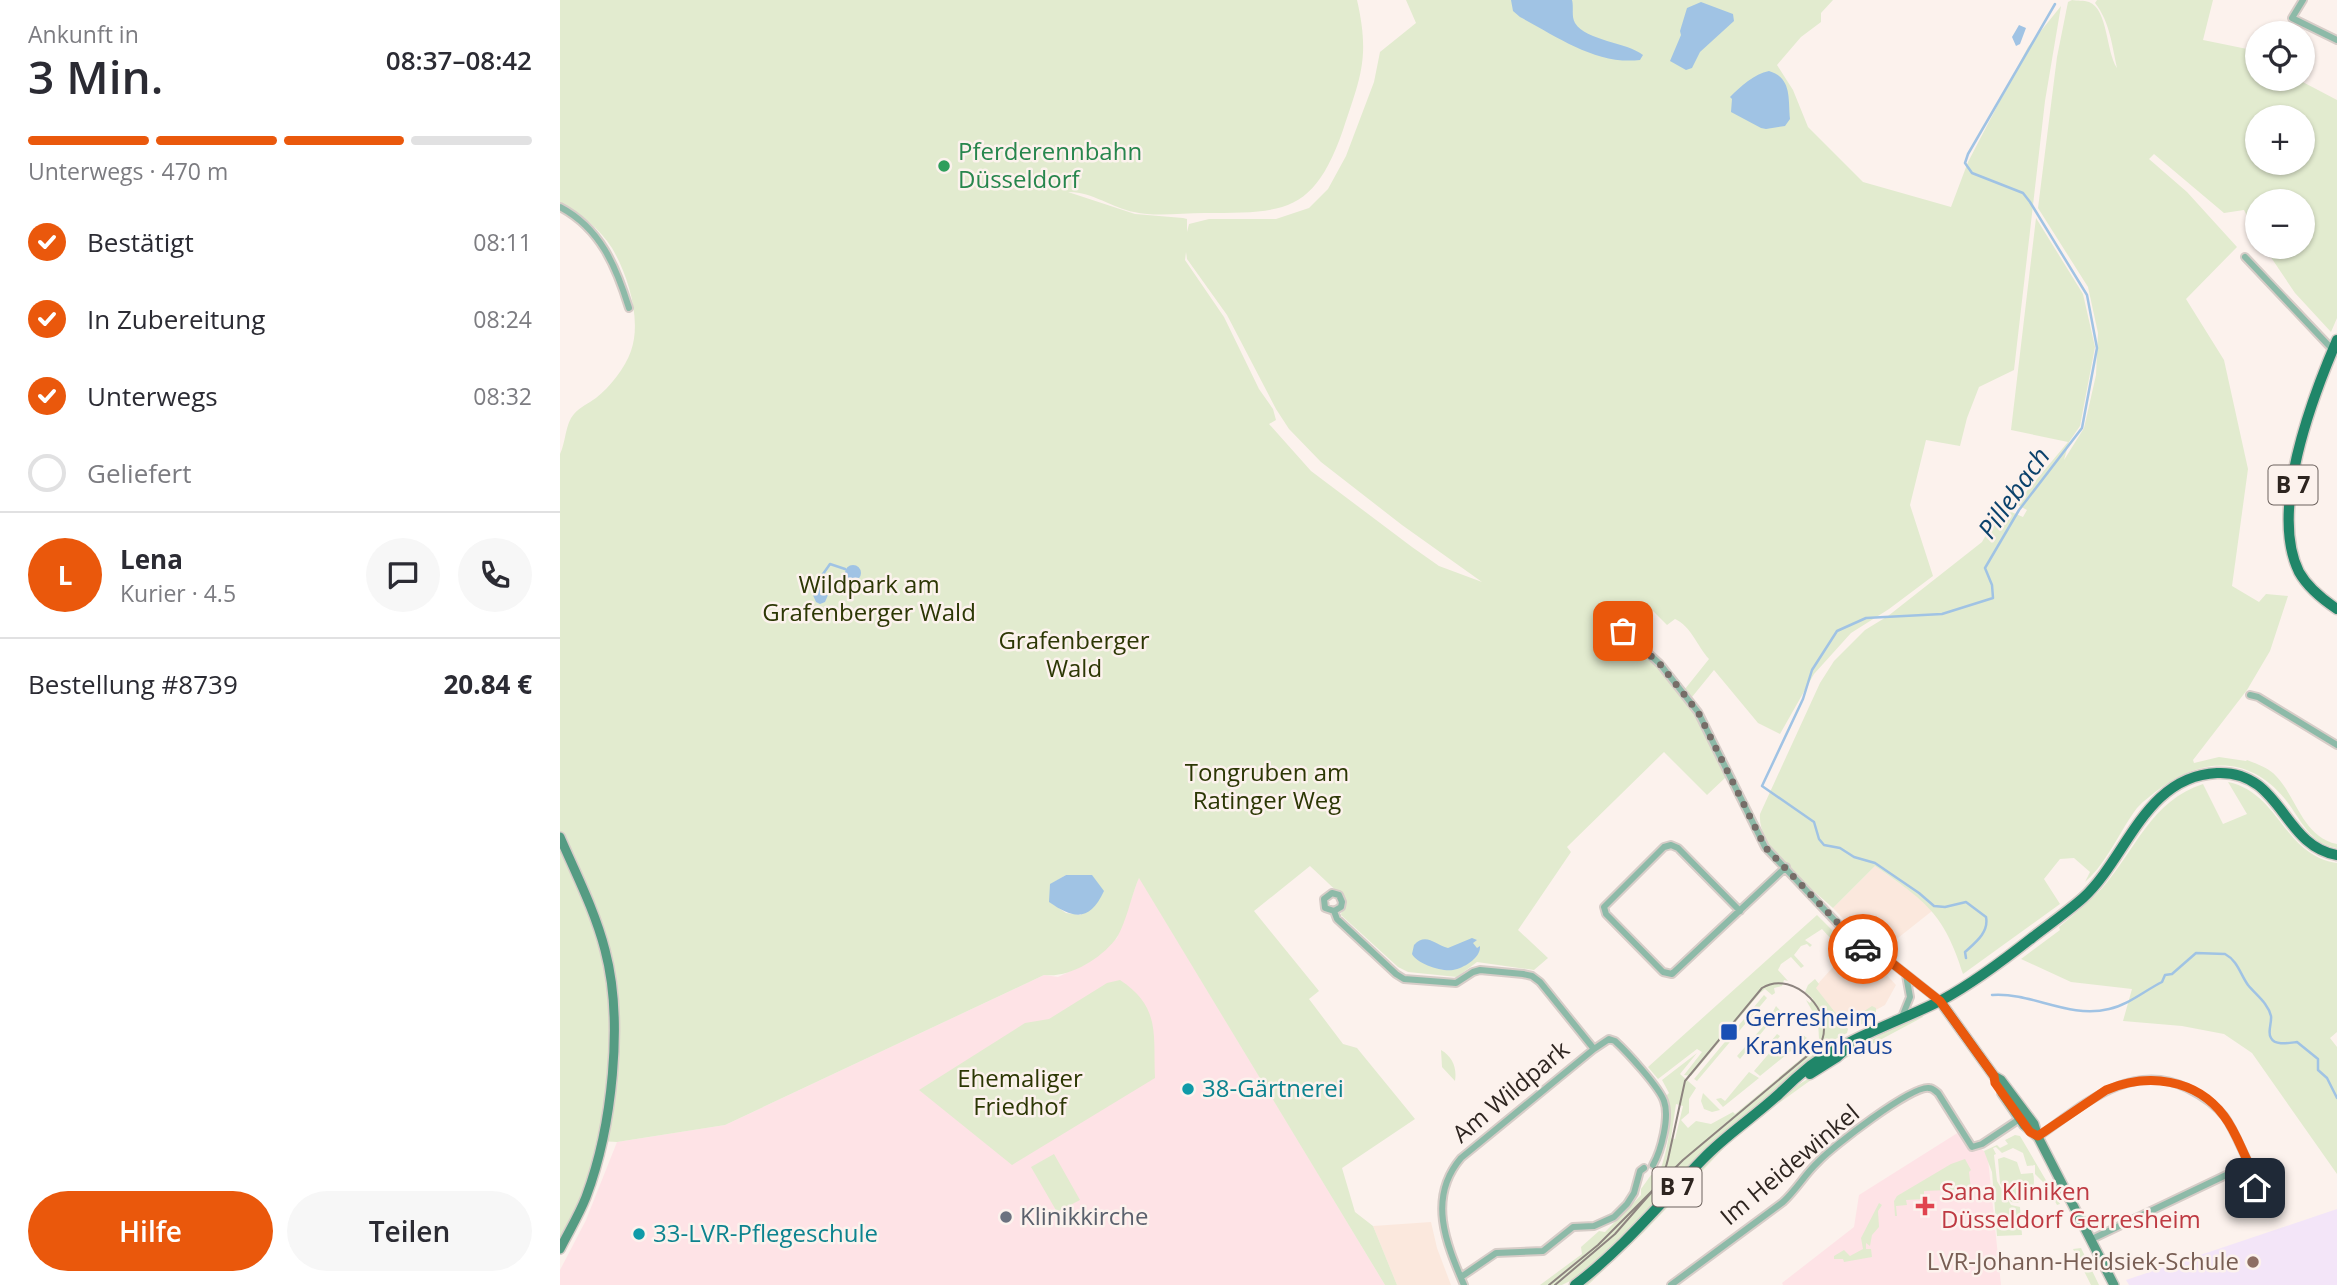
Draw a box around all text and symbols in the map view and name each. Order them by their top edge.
text: Ankunft in [28,18,139,50]
map controls [2245,21,2315,259]
button: locate [2245,21,2315,91]
text: 08:37–08:42 [386,42,532,78]
text: 3 Min. [28,45,163,107]
button: + [2245,105,2315,175]
place label: Pferderennbahn Düsseldorf [958,134,1142,195]
text: Unterwegs · 470 m [28,155,228,187]
marker: Pferderennbahn Düsseldorf [936,158,952,174]
button: − [2245,189,2315,259]
icon: check [28,223,66,261]
text: Bestätigt [87,224,194,260]
text: 08:11 [473,226,532,258]
icon: check [28,300,66,338]
text: In Zubereitung [87,301,265,337]
text: 08:24 [473,303,532,335]
icon: check [28,377,66,415]
text: Unterwegs [87,378,218,414]
text: 08:32 [473,380,532,412]
water label: Pillebach [1969,440,2058,545]
text: Geliefert [87,455,191,491]
road number: B 7 [2268,466,2318,505]
button: chat [366,538,440,612]
button: phone [458,538,532,612]
text: Lena [120,541,183,577]
text: L [58,557,72,593]
park label: Wildpark am Grafenberger Wald [762,567,976,628]
text: Kurier · 4.5 [120,577,236,609]
pin [1593,601,1653,661]
icon: bag [1604,612,1642,650]
park label: Grafenberger Wald [998,623,1150,684]
text: Bestellung #8739 [28,666,238,702]
text: 20.84 € [444,666,532,702]
park label: Tongruben am Ratinger Weg [1185,755,1349,816]
courier [1828,914,1898,984]
icon: car [1844,930,1882,968]
place label: Gerresheim Krankenhaus [1745,1000,1893,1061]
marker: Gerresheim Krankenhaus [1719,1022,1739,1042]
street label: Am Wildpark [1445,1032,1576,1149]
park label: Ehemaliger Friedhof [957,1061,1083,1122]
place label: 38-Gärtnerei [1202,1071,1344,1104]
marker: 38-Gärtnerei [1180,1081,1196,1097]
street label: Im Heidewinkel [1713,1096,1866,1232]
pin [2225,1158,2285,1218]
road number: B 7 [1652,1168,1702,1206]
icon: home [2236,1169,2274,1207]
place label: Sana Kliniken Düsseldorf Gerresheim [1941,1174,2201,1235]
button: Hilfe [28,1191,273,1271]
button: Teilen [287,1191,532,1271]
marker: Sana Kliniken Düsseldorf Gerresheim [1915,1196,1935,1216]
place label: Klinikkirche [1020,1199,1148,1232]
marker: Klinikkirche [998,1209,1014,1225]
place label: 33-LVR-Pflegeschule [653,1216,878,1249]
marker: 33-LVR-Pflegeschule [631,1226,647,1242]
place label: LVR-Johann-Heidsiek-Schule [1927,1244,2239,1277]
marker: LVR-Johann-Heidsiek-Schule [2245,1254,2261,1270]

